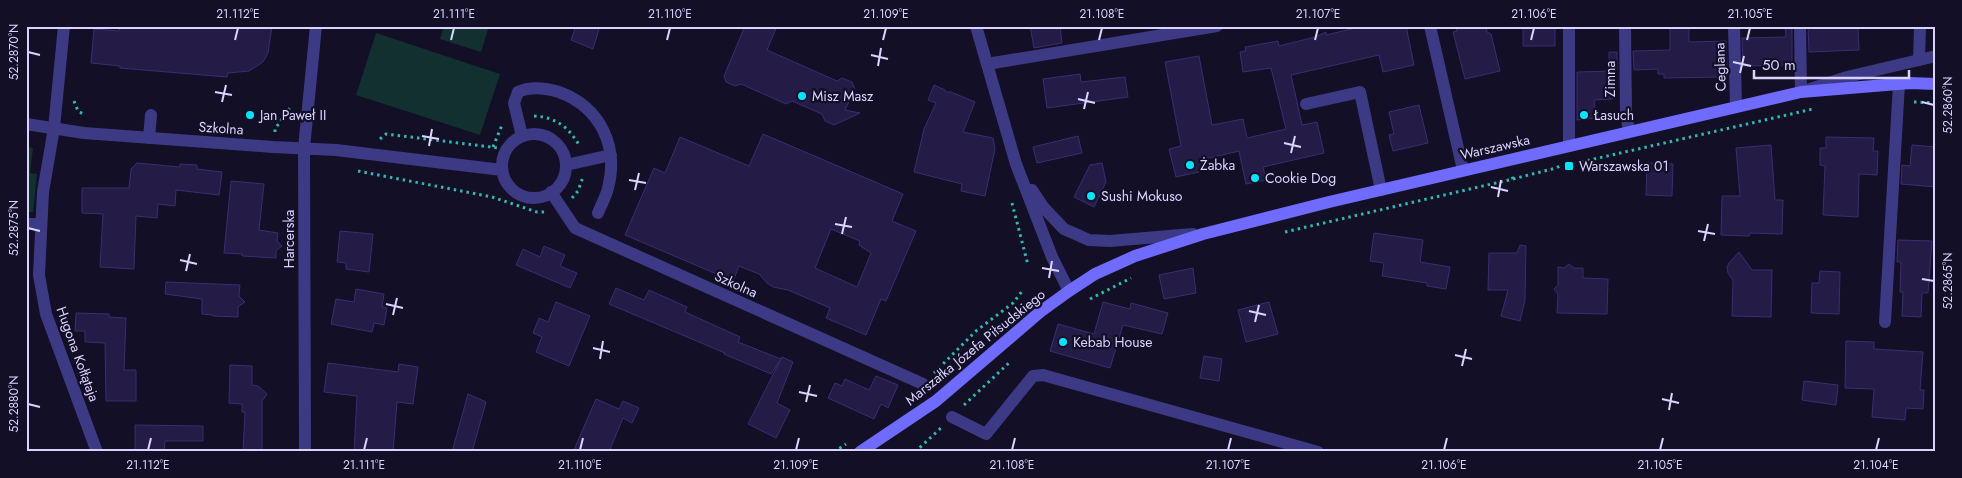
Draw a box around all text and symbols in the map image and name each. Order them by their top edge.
text: 21.112°E [216,5,260,23]
text: 21.111°E [433,5,475,23]
text: 21.110°E [648,5,692,23]
text: 21.109°E [863,5,909,23]
text: 21.108°E [1080,5,1124,23]
text: 21.107°E [1296,5,1340,23]
text: 21.106°E [1511,5,1557,23]
text: 21.105°E [1727,5,1773,23]
text: 52.2870°N [5,24,23,80]
street label: Ceglana [1709,42,1731,92]
scale bar [1754,48,1910,80]
text: 50 m [1762,54,1796,76]
street label: Zimna [1600,61,1620,97]
text: 52.2860°N [1939,76,1957,134]
place label: Misz Masz [812,86,874,106]
marker: Misz Masz [796,90,808,102]
place label: Jan Paweł II [258,105,326,125]
place label: Łasuch [1593,105,1634,125]
marker: Jan Paweł II [244,109,256,121]
marker: Łasuch [1578,109,1590,121]
street label: Szkolna [198,116,244,140]
street label: Warszawska [1458,129,1532,165]
place label: Żabka [1200,155,1235,175]
place label: Warszawska 01 [1579,156,1669,176]
marker: Żabka [1184,159,1196,171]
marker: Warszawska 01 [1563,160,1575,172]
place label: Cookie Dog [1265,168,1336,188]
marker: Cookie Dog [1249,172,1261,184]
place label: Sushi Mokuso [1101,186,1183,206]
marker: Sushi Mokuso [1085,190,1097,202]
text: 52.2875°N [5,200,23,256]
street label: Harcerska [279,210,299,268]
text: 52.2865°N [1939,253,1957,309]
street label: Szkolna [711,266,761,302]
street label: Marszałka Józefa Piłsudskiego [901,284,1050,410]
street label: Hugona Kołłątaja [52,304,104,404]
place label: Kebab House [1073,332,1152,352]
marker: Kebab House [1057,336,1069,348]
text: 52.2880°N [5,376,23,432]
text: 21.112°E [126,456,170,474]
text: 21.111°E [343,456,385,474]
text: 21.110°E [558,456,602,474]
text: 21.109°E [773,456,819,474]
text: 21.108°E [990,456,1034,474]
text: 21.107°E [1206,456,1250,474]
text: 21.106°E [1421,456,1467,474]
text: 21.105°E [1637,456,1683,474]
text: 21.104°E [1853,456,1899,474]

